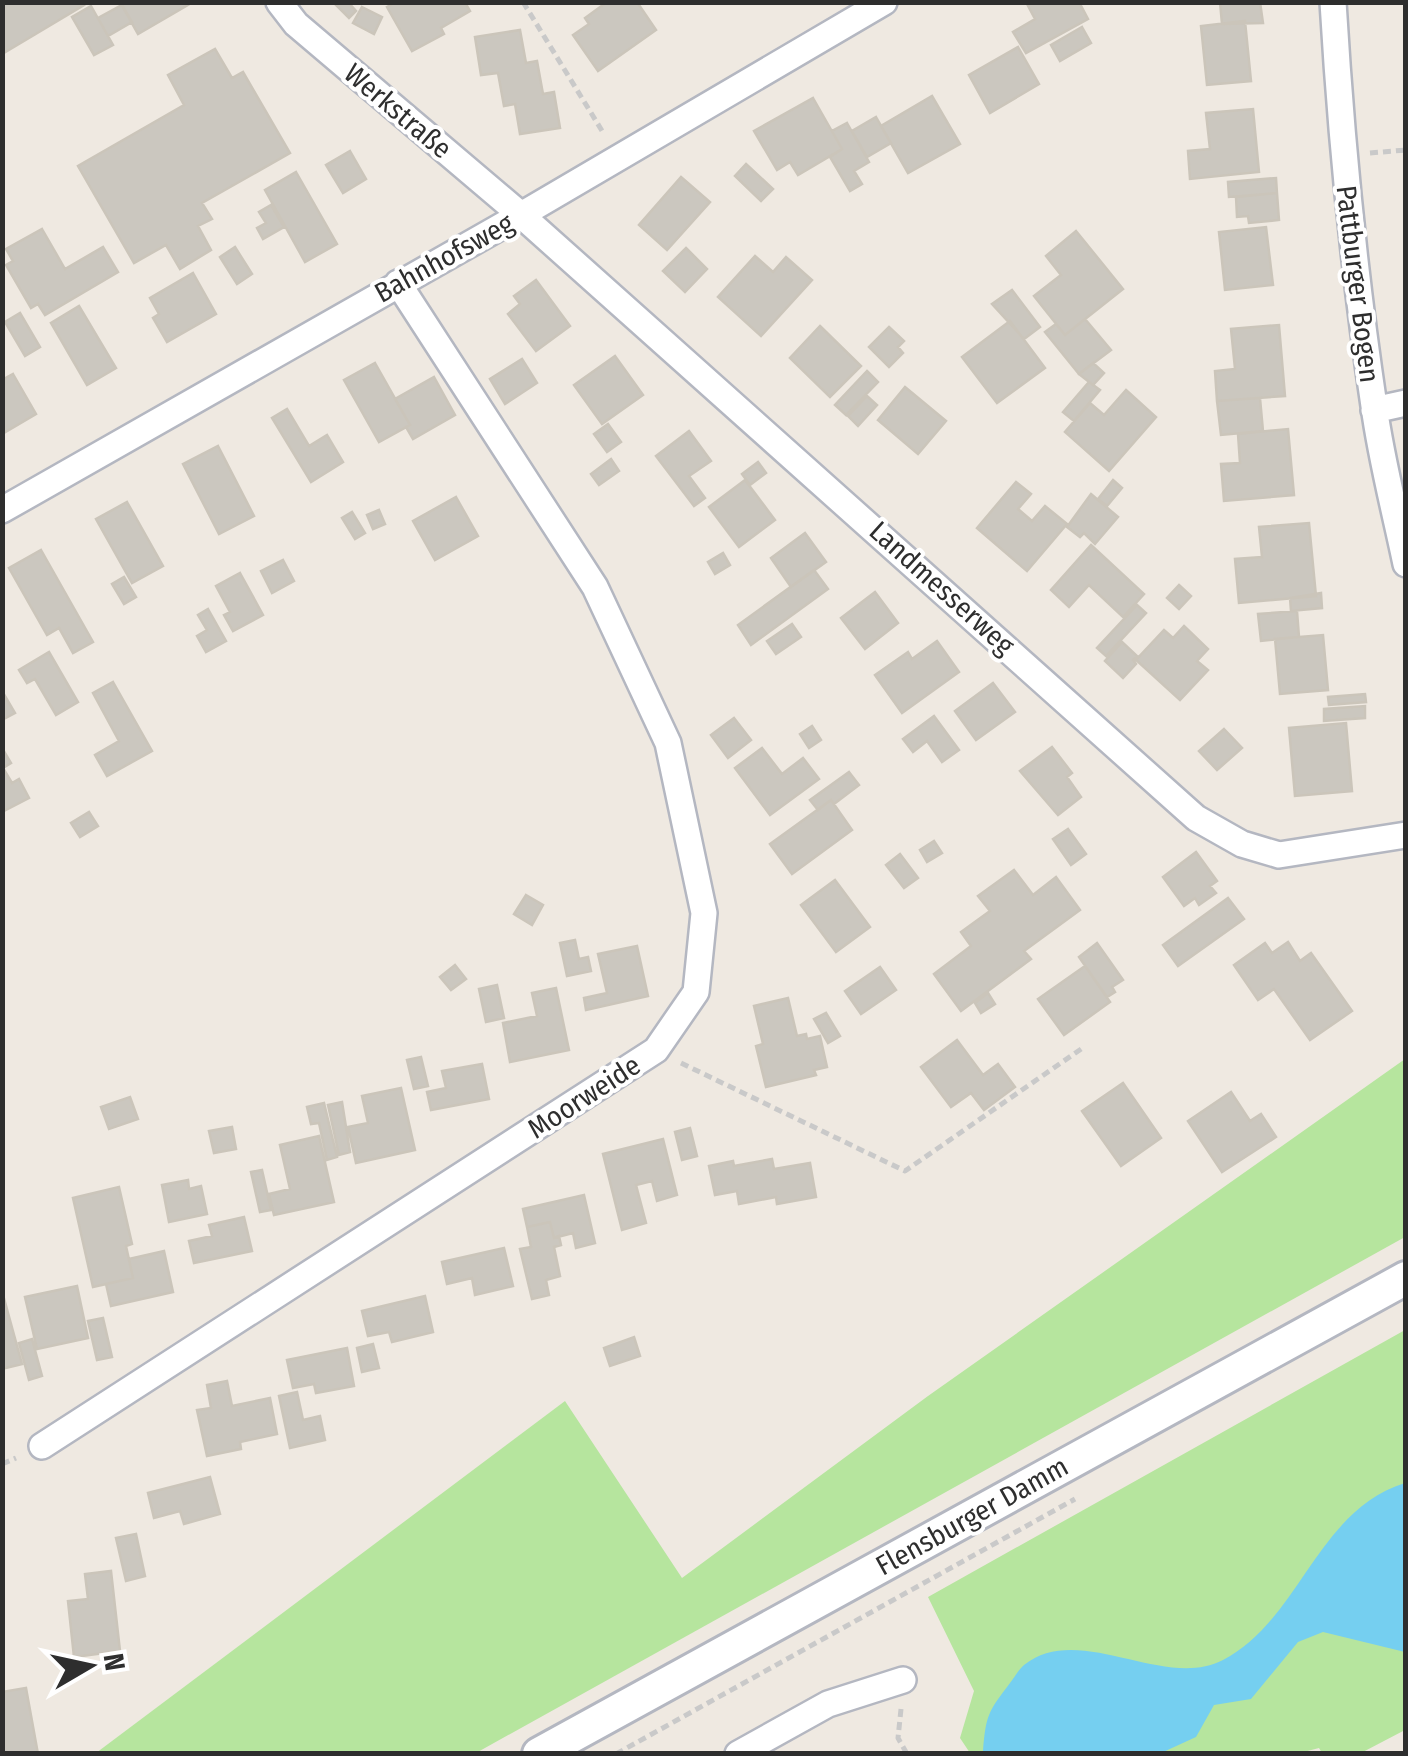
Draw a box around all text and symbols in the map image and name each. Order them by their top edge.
street label: Werkstraße [338,57,458,165]
street label: Pattburger Bogen [1330,184,1386,384]
street label: Bahnhofsweg [369,206,520,310]
street label: Landmesserweg [863,514,1022,662]
street label: Moorweide [522,1049,646,1145]
street label: Flensburger Damm [870,1450,1074,1582]
north arrow [40,1616,140,1716]
text: N [97,1651,132,1673]

